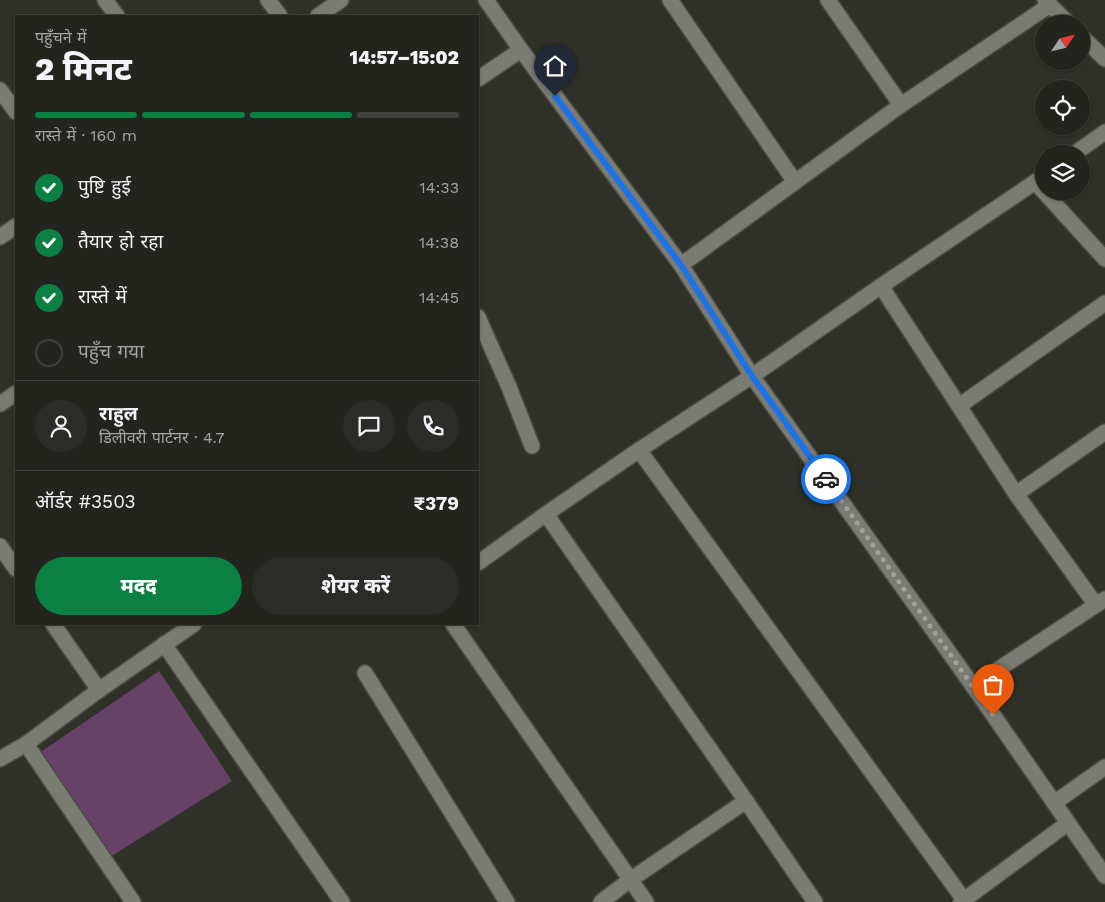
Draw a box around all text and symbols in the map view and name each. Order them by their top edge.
north arrow [1035,15,1090,70]
map controls [1035,15,1090,200]
text: पहुँचने में [35,28,87,47]
pin [534,45,576,96]
text: 14:57–15:02 [350,46,459,69]
text: 2 मिनट [35,50,132,88]
icon: home [541,52,569,80]
button: locate [1035,80,1090,135]
text: रास्ते में · 160 m [35,126,137,145]
button: layers [1035,145,1090,200]
icon: check [35,174,63,202]
text: पुष्टि हुई [78,175,131,198]
text: 14:33 [420,178,459,197]
icon: check [35,229,63,257]
text: तैयार हो रहा [78,230,163,253]
text: 14:38 [419,233,459,252]
icon: check [35,284,63,312]
text: रास्ते में [78,285,127,308]
text: 14:45 [419,288,459,307]
text: पहुँच गया [78,340,144,363]
button: person [35,400,87,452]
button: chat [343,400,395,452]
button: phone [407,400,459,452]
text: राहुल [99,402,138,425]
text: डिलीवरी पार्टनर · 4.7 [99,428,224,447]
courier [801,454,851,504]
icon: car [812,465,840,493]
text: ऑर्डर #3503 [35,490,136,513]
text: ₹379 [414,492,459,515]
button: मदद [35,557,242,615]
button: शेयर करें [252,557,459,615]
pin [972,664,1014,715]
icon: bag [979,671,1007,699]

